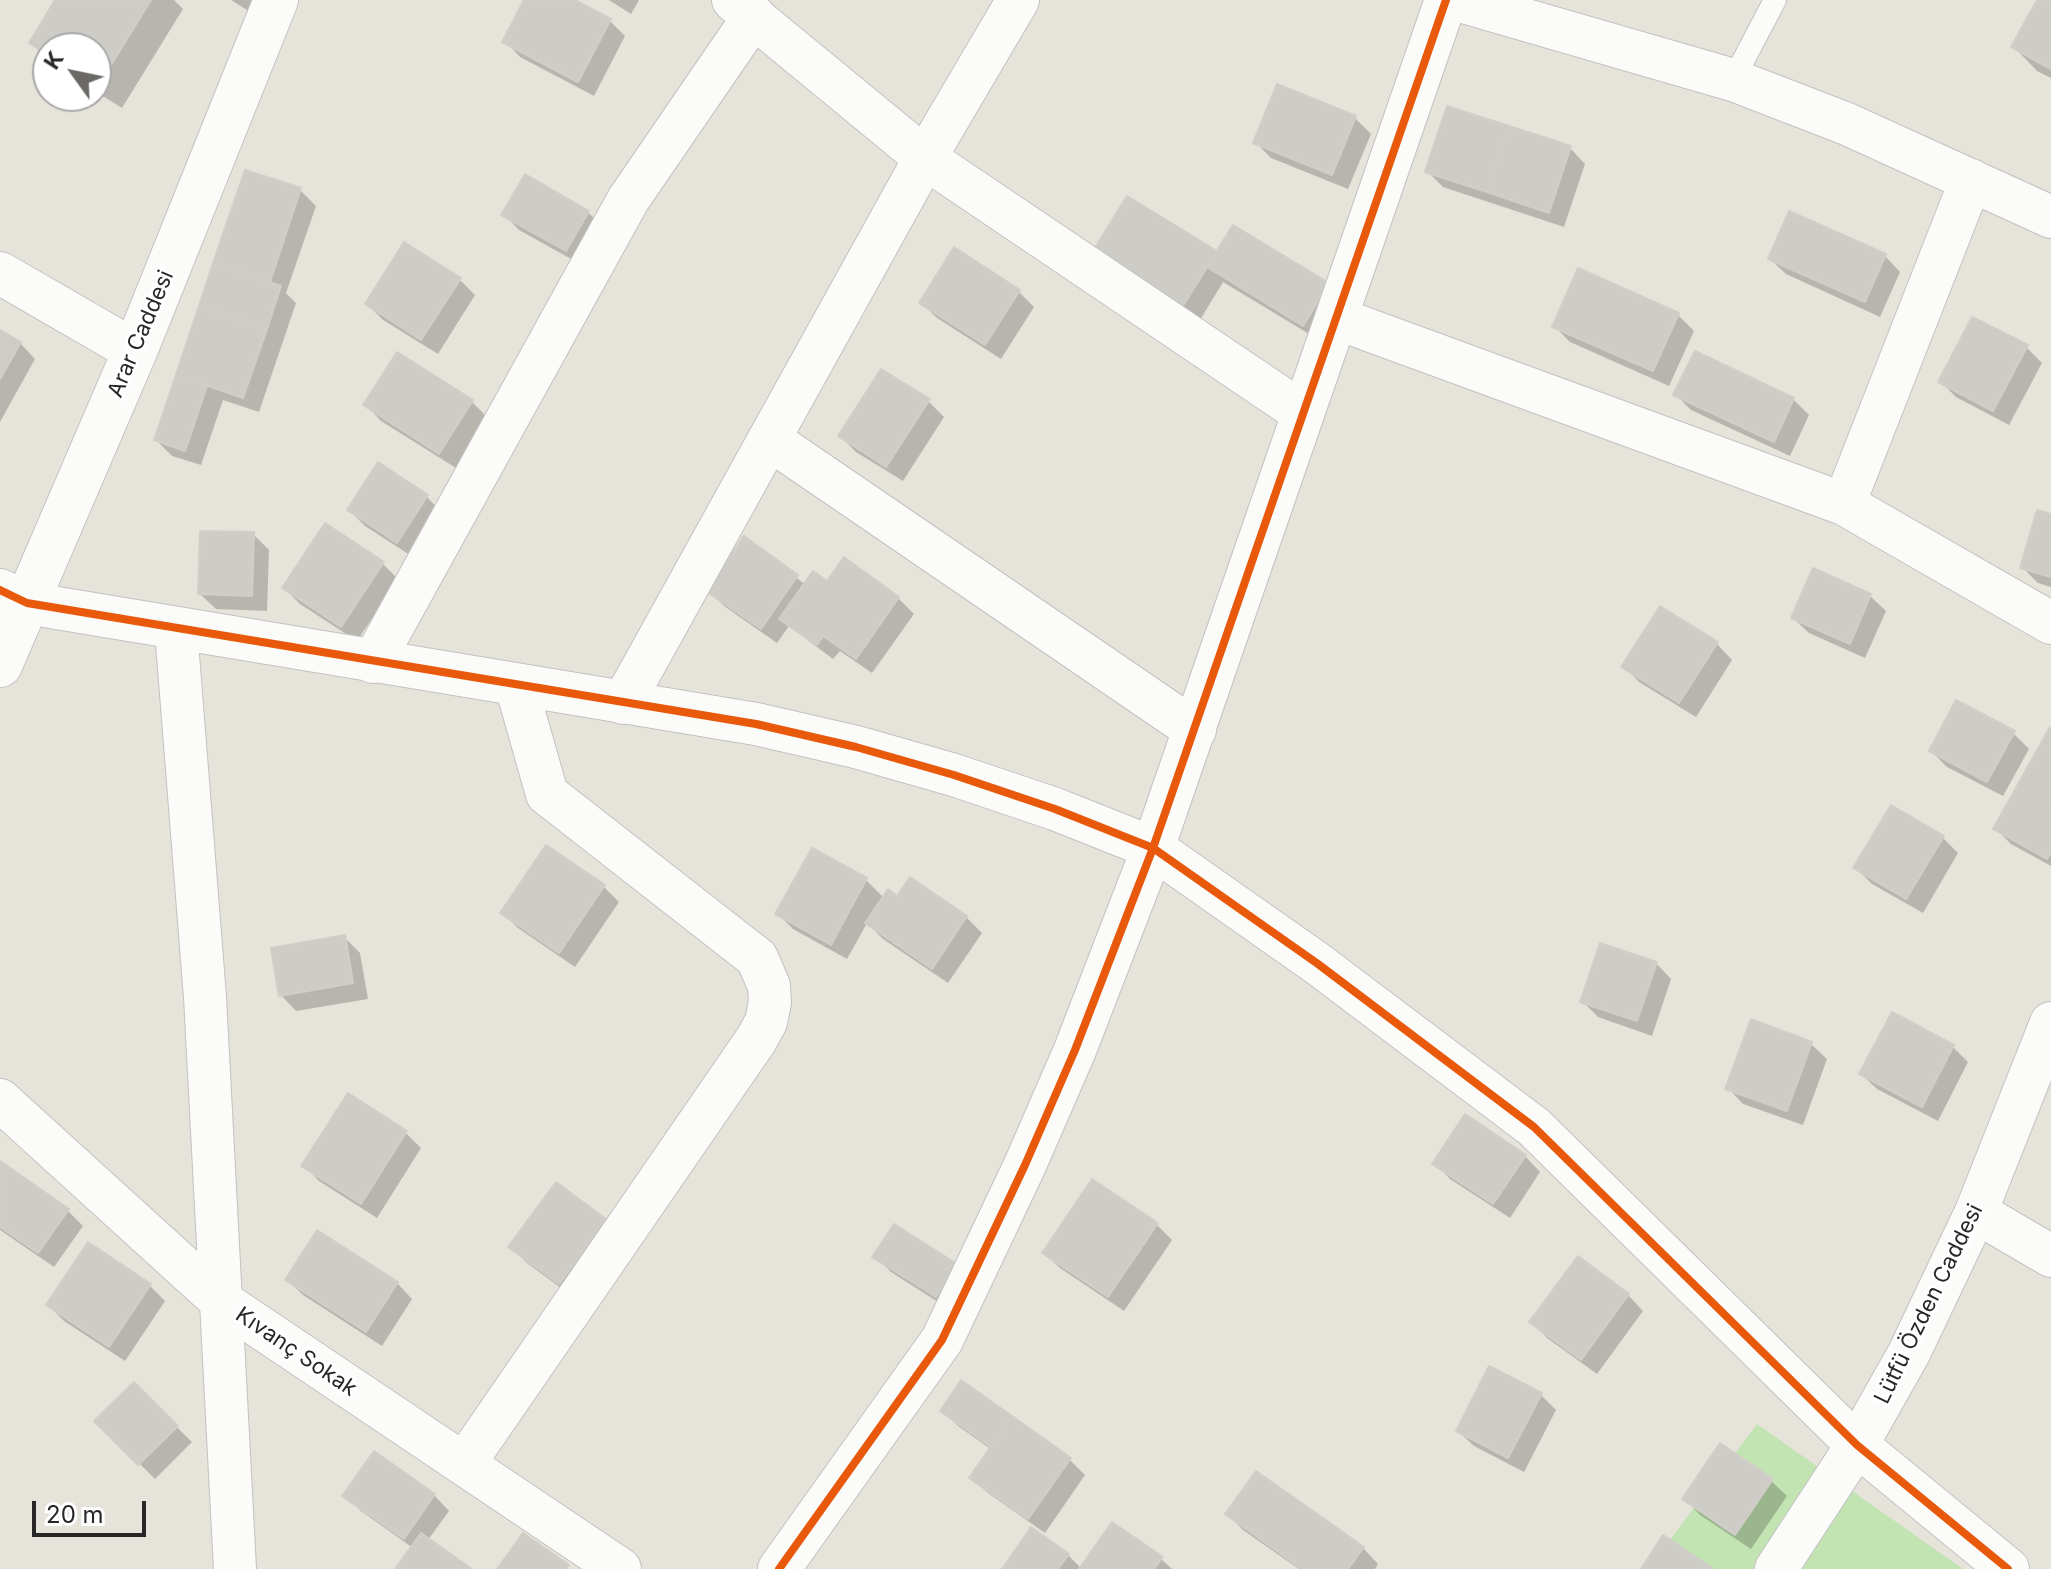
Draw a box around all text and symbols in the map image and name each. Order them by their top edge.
north arrow [32,32,112,112]
text: K [38,46,69,74]
street label: Arar Caddesi [102,267,180,401]
street label: Lütfü Özden Caddesi [1869,1200,1989,1408]
street label: Kıvanç Sokak [230,1302,362,1402]
scale bar [36,1485,150,1535]
text: 20 m [46,1500,104,1529]

